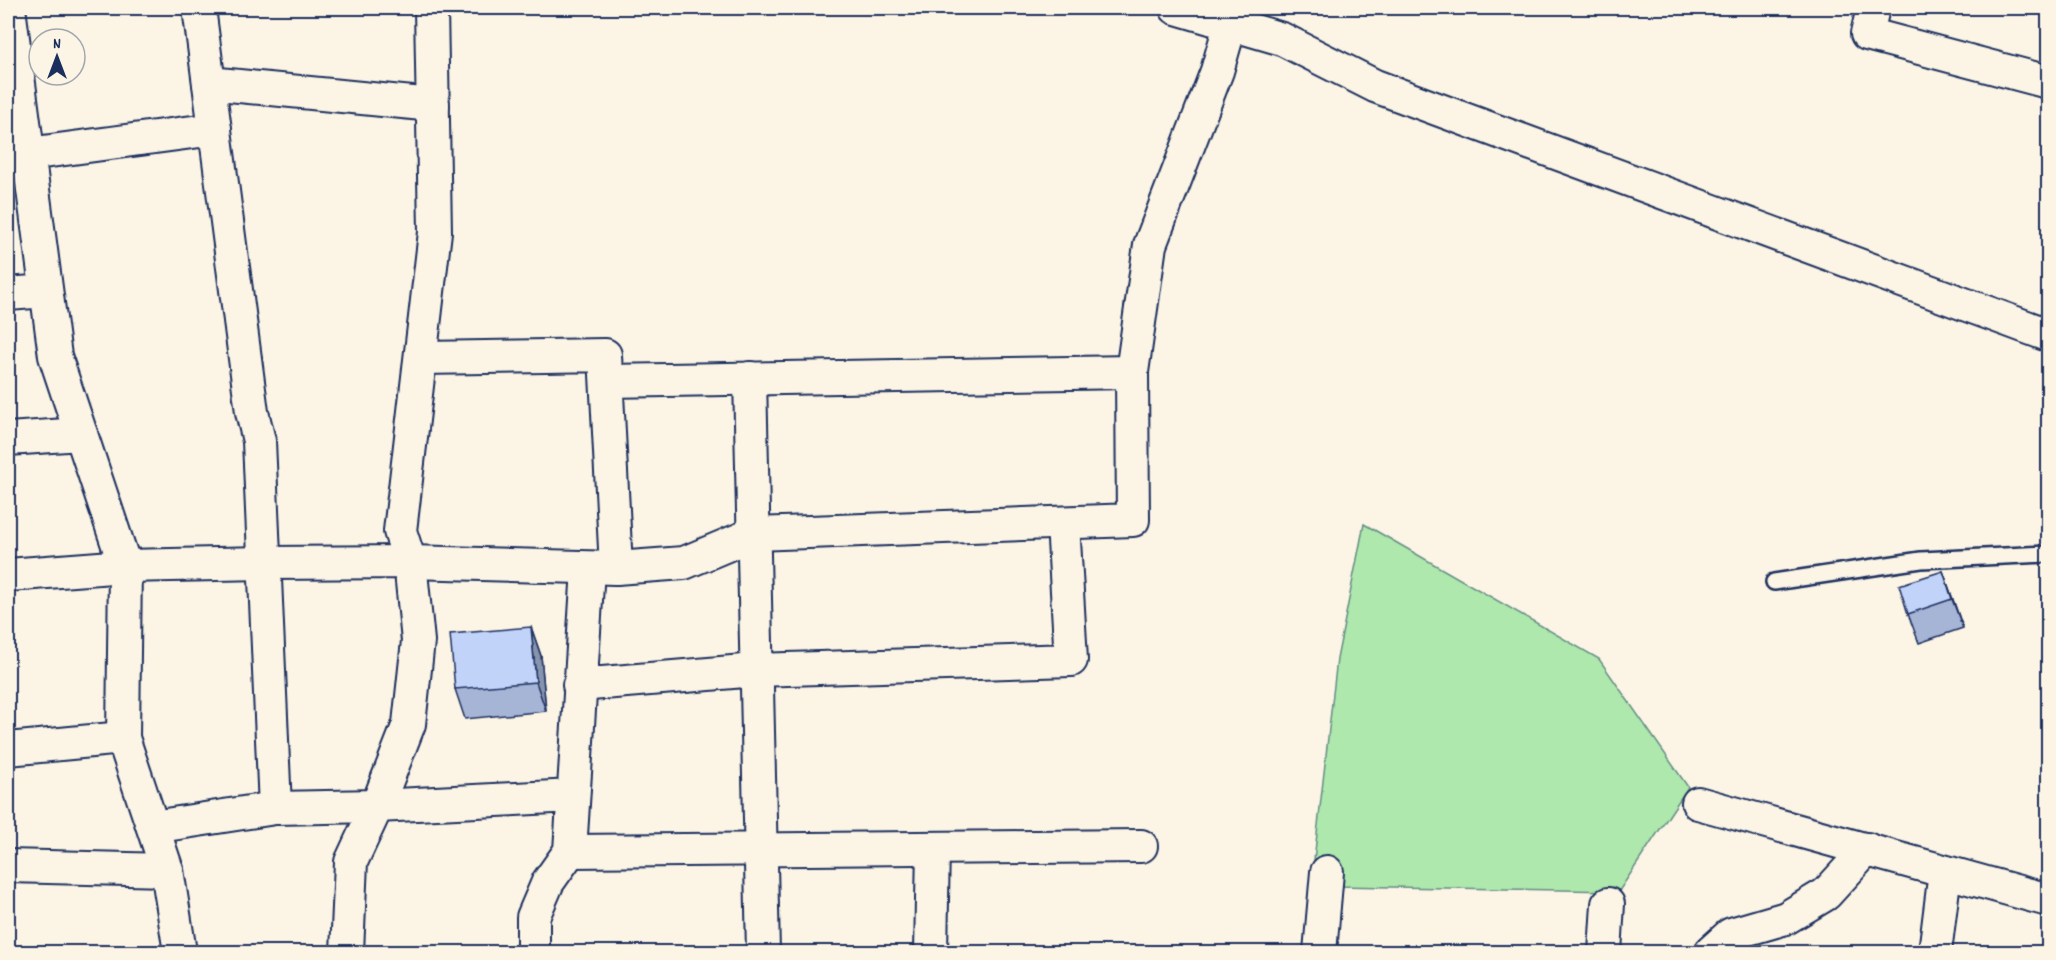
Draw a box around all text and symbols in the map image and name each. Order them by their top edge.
north arrow [27,27,87,87]
text: N [53,33,61,56]

